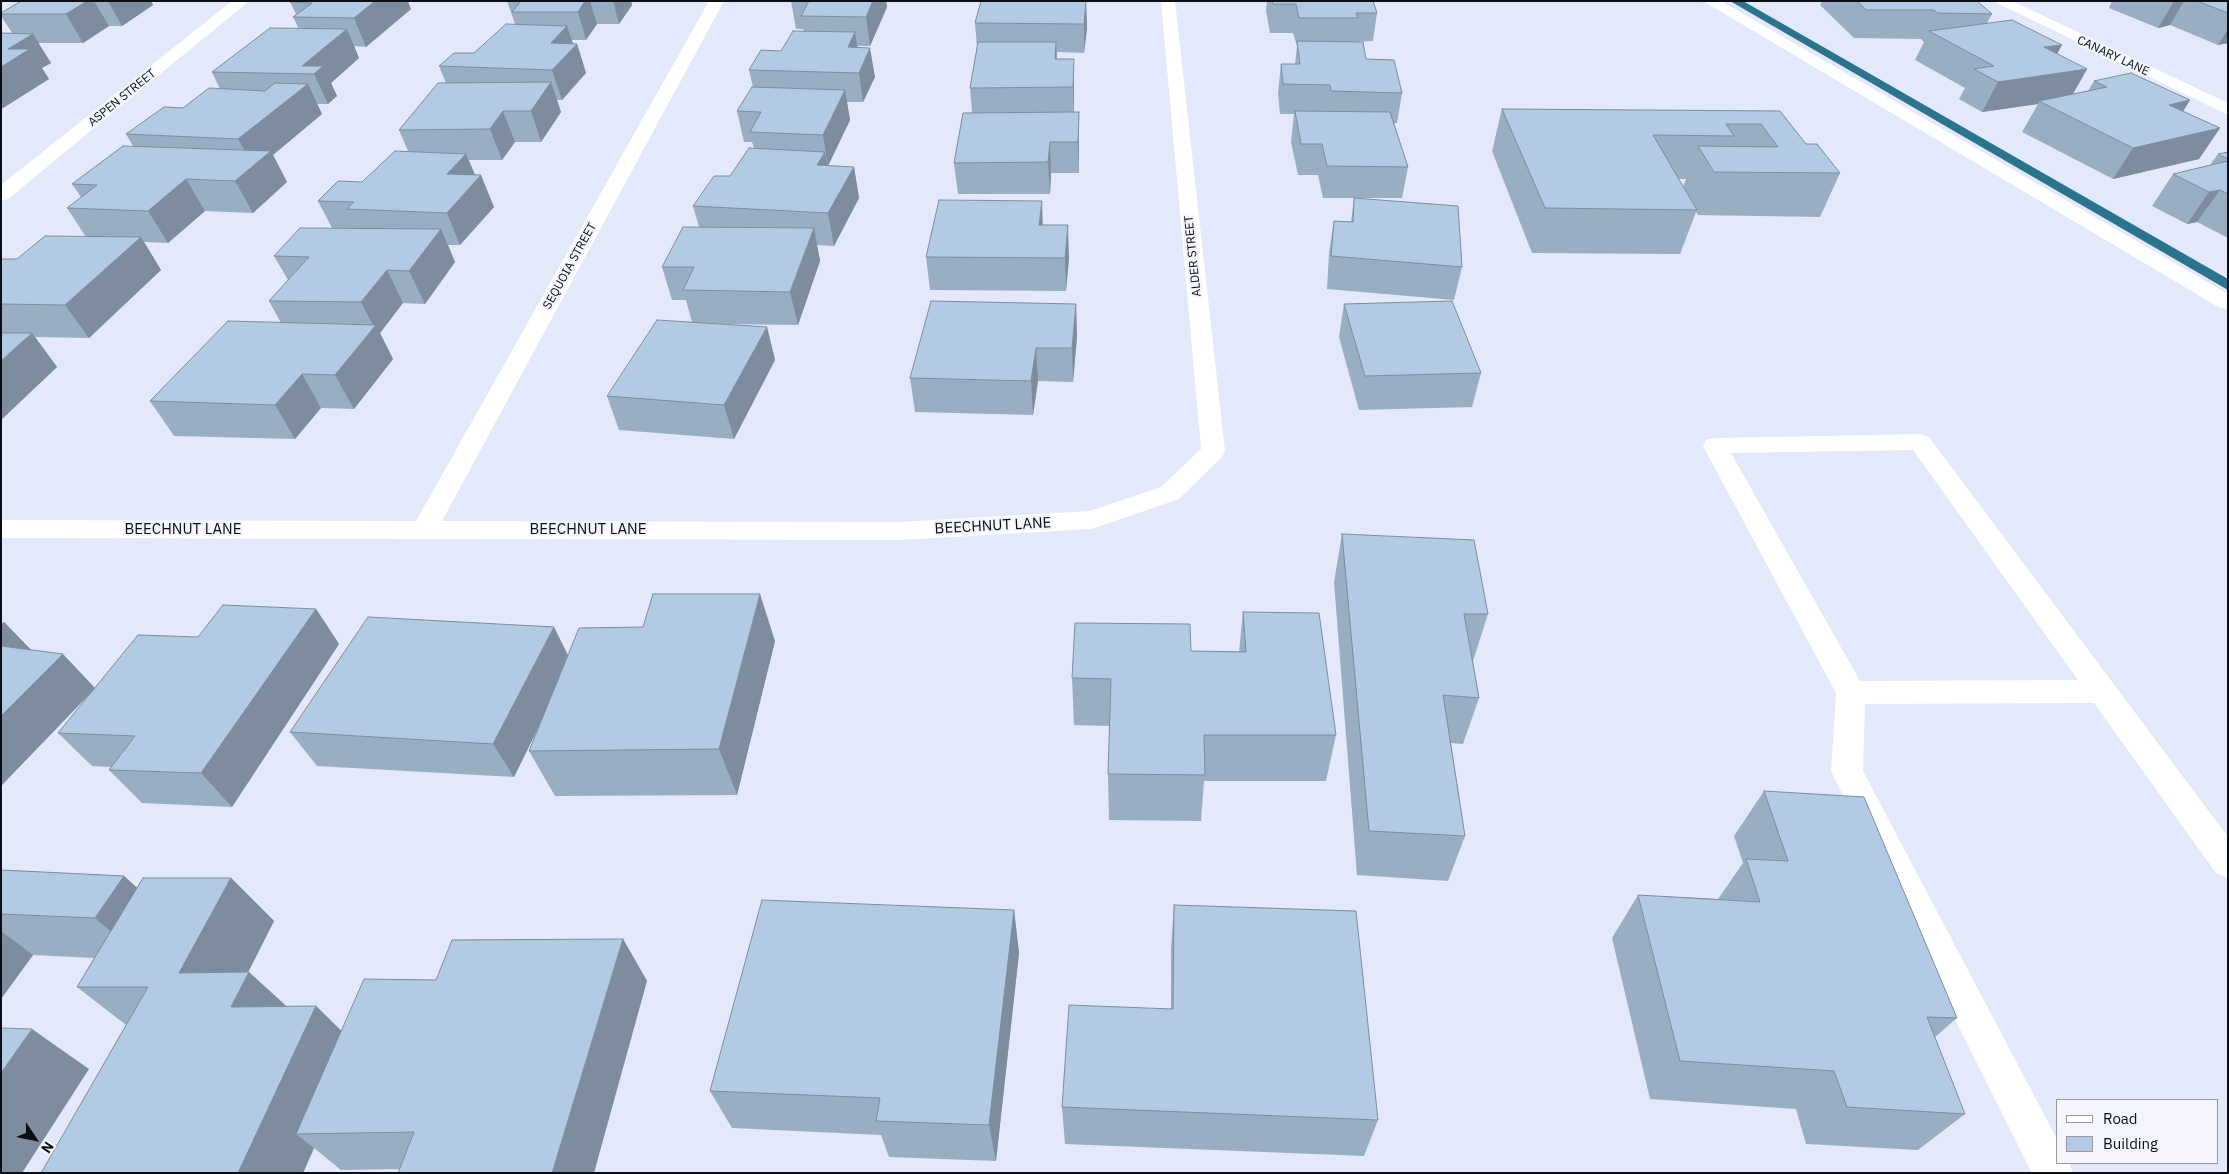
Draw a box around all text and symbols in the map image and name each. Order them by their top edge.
street label: CANARY LANE [2075,33,2151,79]
street label: ASPEN STREET [85,66,159,130]
street label: ALDER STREET [1182,215,1204,297]
street label: SEQUOIA STREET [540,220,600,312]
street label: BEECHNUT LANE [934,514,1052,538]
street label: BEECHNUT LANE [125,521,241,539]
street label: BEECHNUT LANE [530,521,646,539]
legend [2056,1099,2219,1164]
text: Road [2103,1109,2138,1128]
north arrow [10,1114,60,1164]
text: Building [2103,1134,2158,1153]
text: N [37,1138,58,1157]

